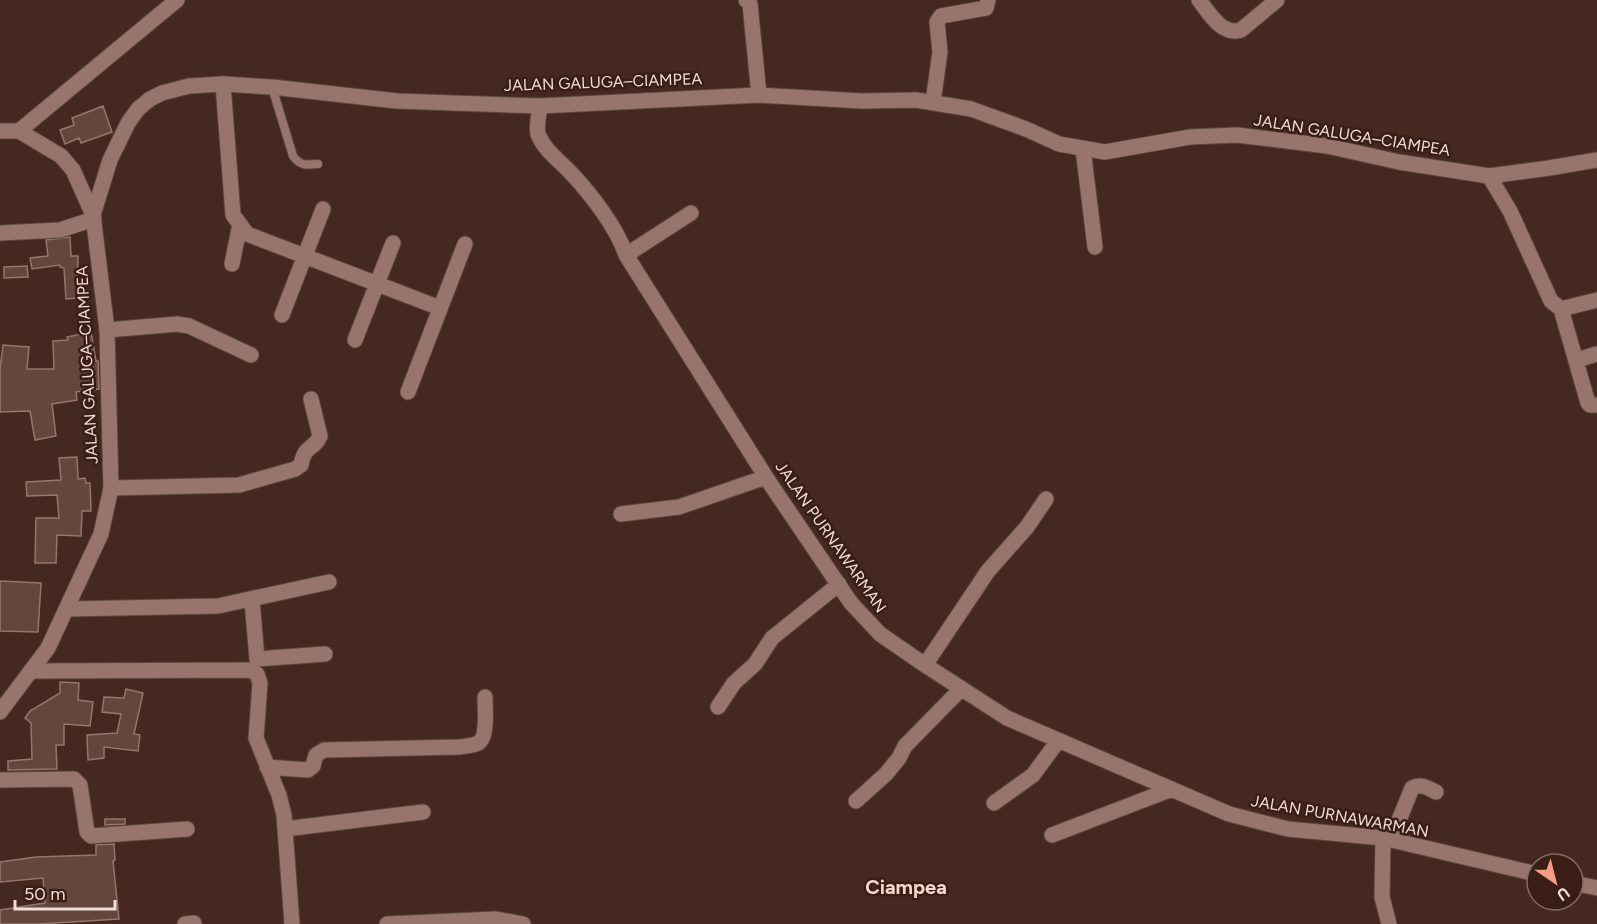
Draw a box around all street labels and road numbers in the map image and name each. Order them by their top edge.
street label: JALAN GALUGA–CIAMPEA [503,69,703,95]
street label: JALAN GALUGA–CIAMPEA [1252,110,1452,160]
street label: JALAN GALUGA–CIAMPEA [72,265,102,465]
street label: JALAN PURNAWARMAN [772,458,890,616]
street label: JALAN PURNAWARMAN [1250,791,1430,841]

